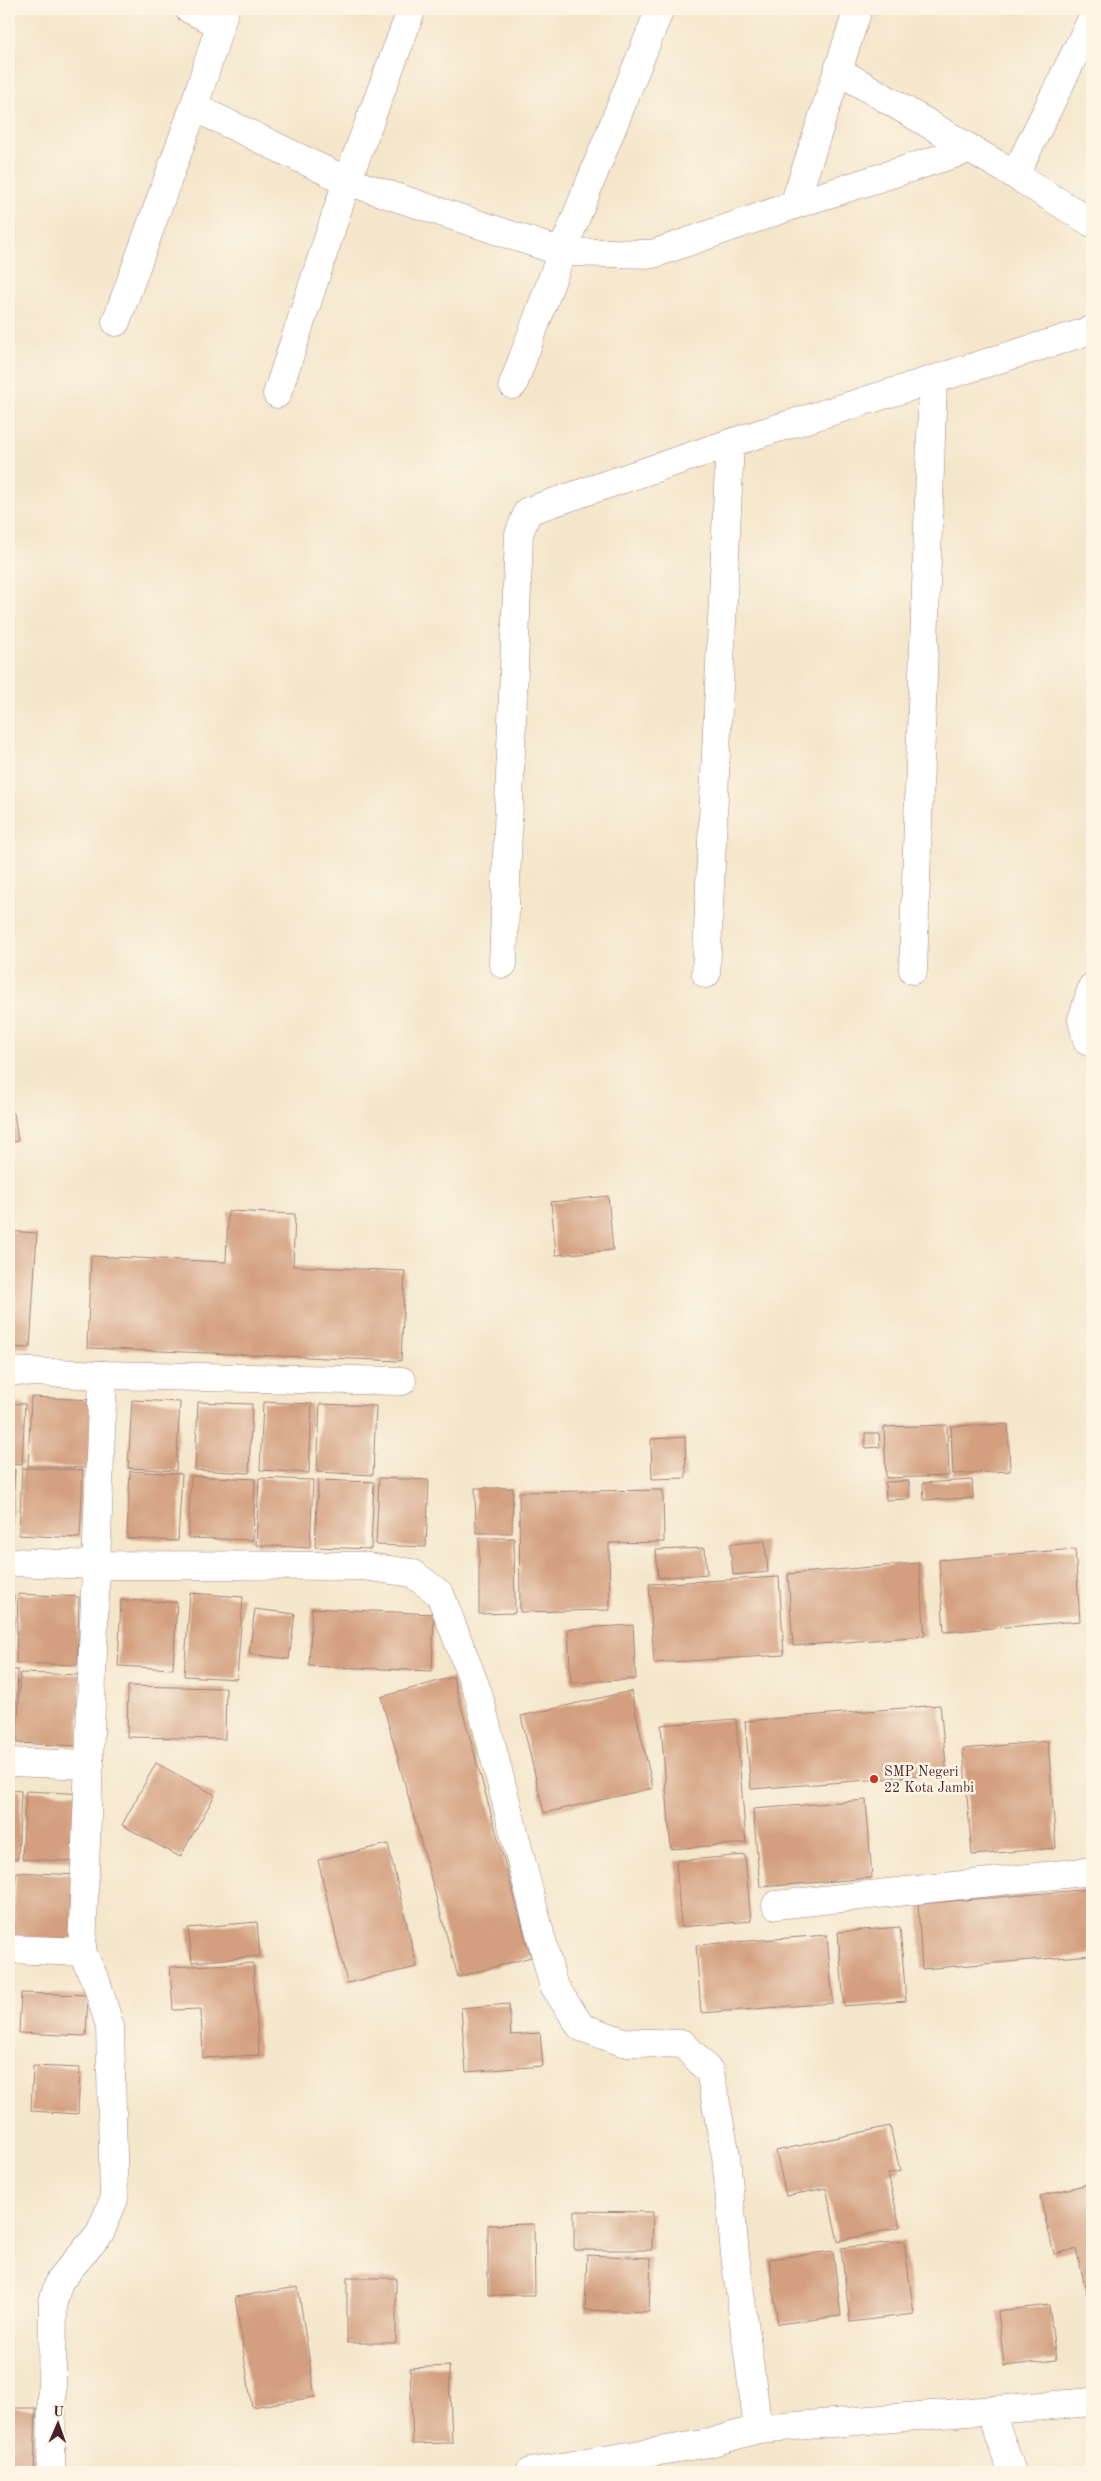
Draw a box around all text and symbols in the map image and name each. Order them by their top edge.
place label: SMP Negeri 22 Kota Jambi [884,1765,974,1795]
marker: SMP Negeri 22 Kota Jambi [868,1773,880,1785]
north arrow [32,2398,82,2448]
text: U [53,2405,64,2419]

